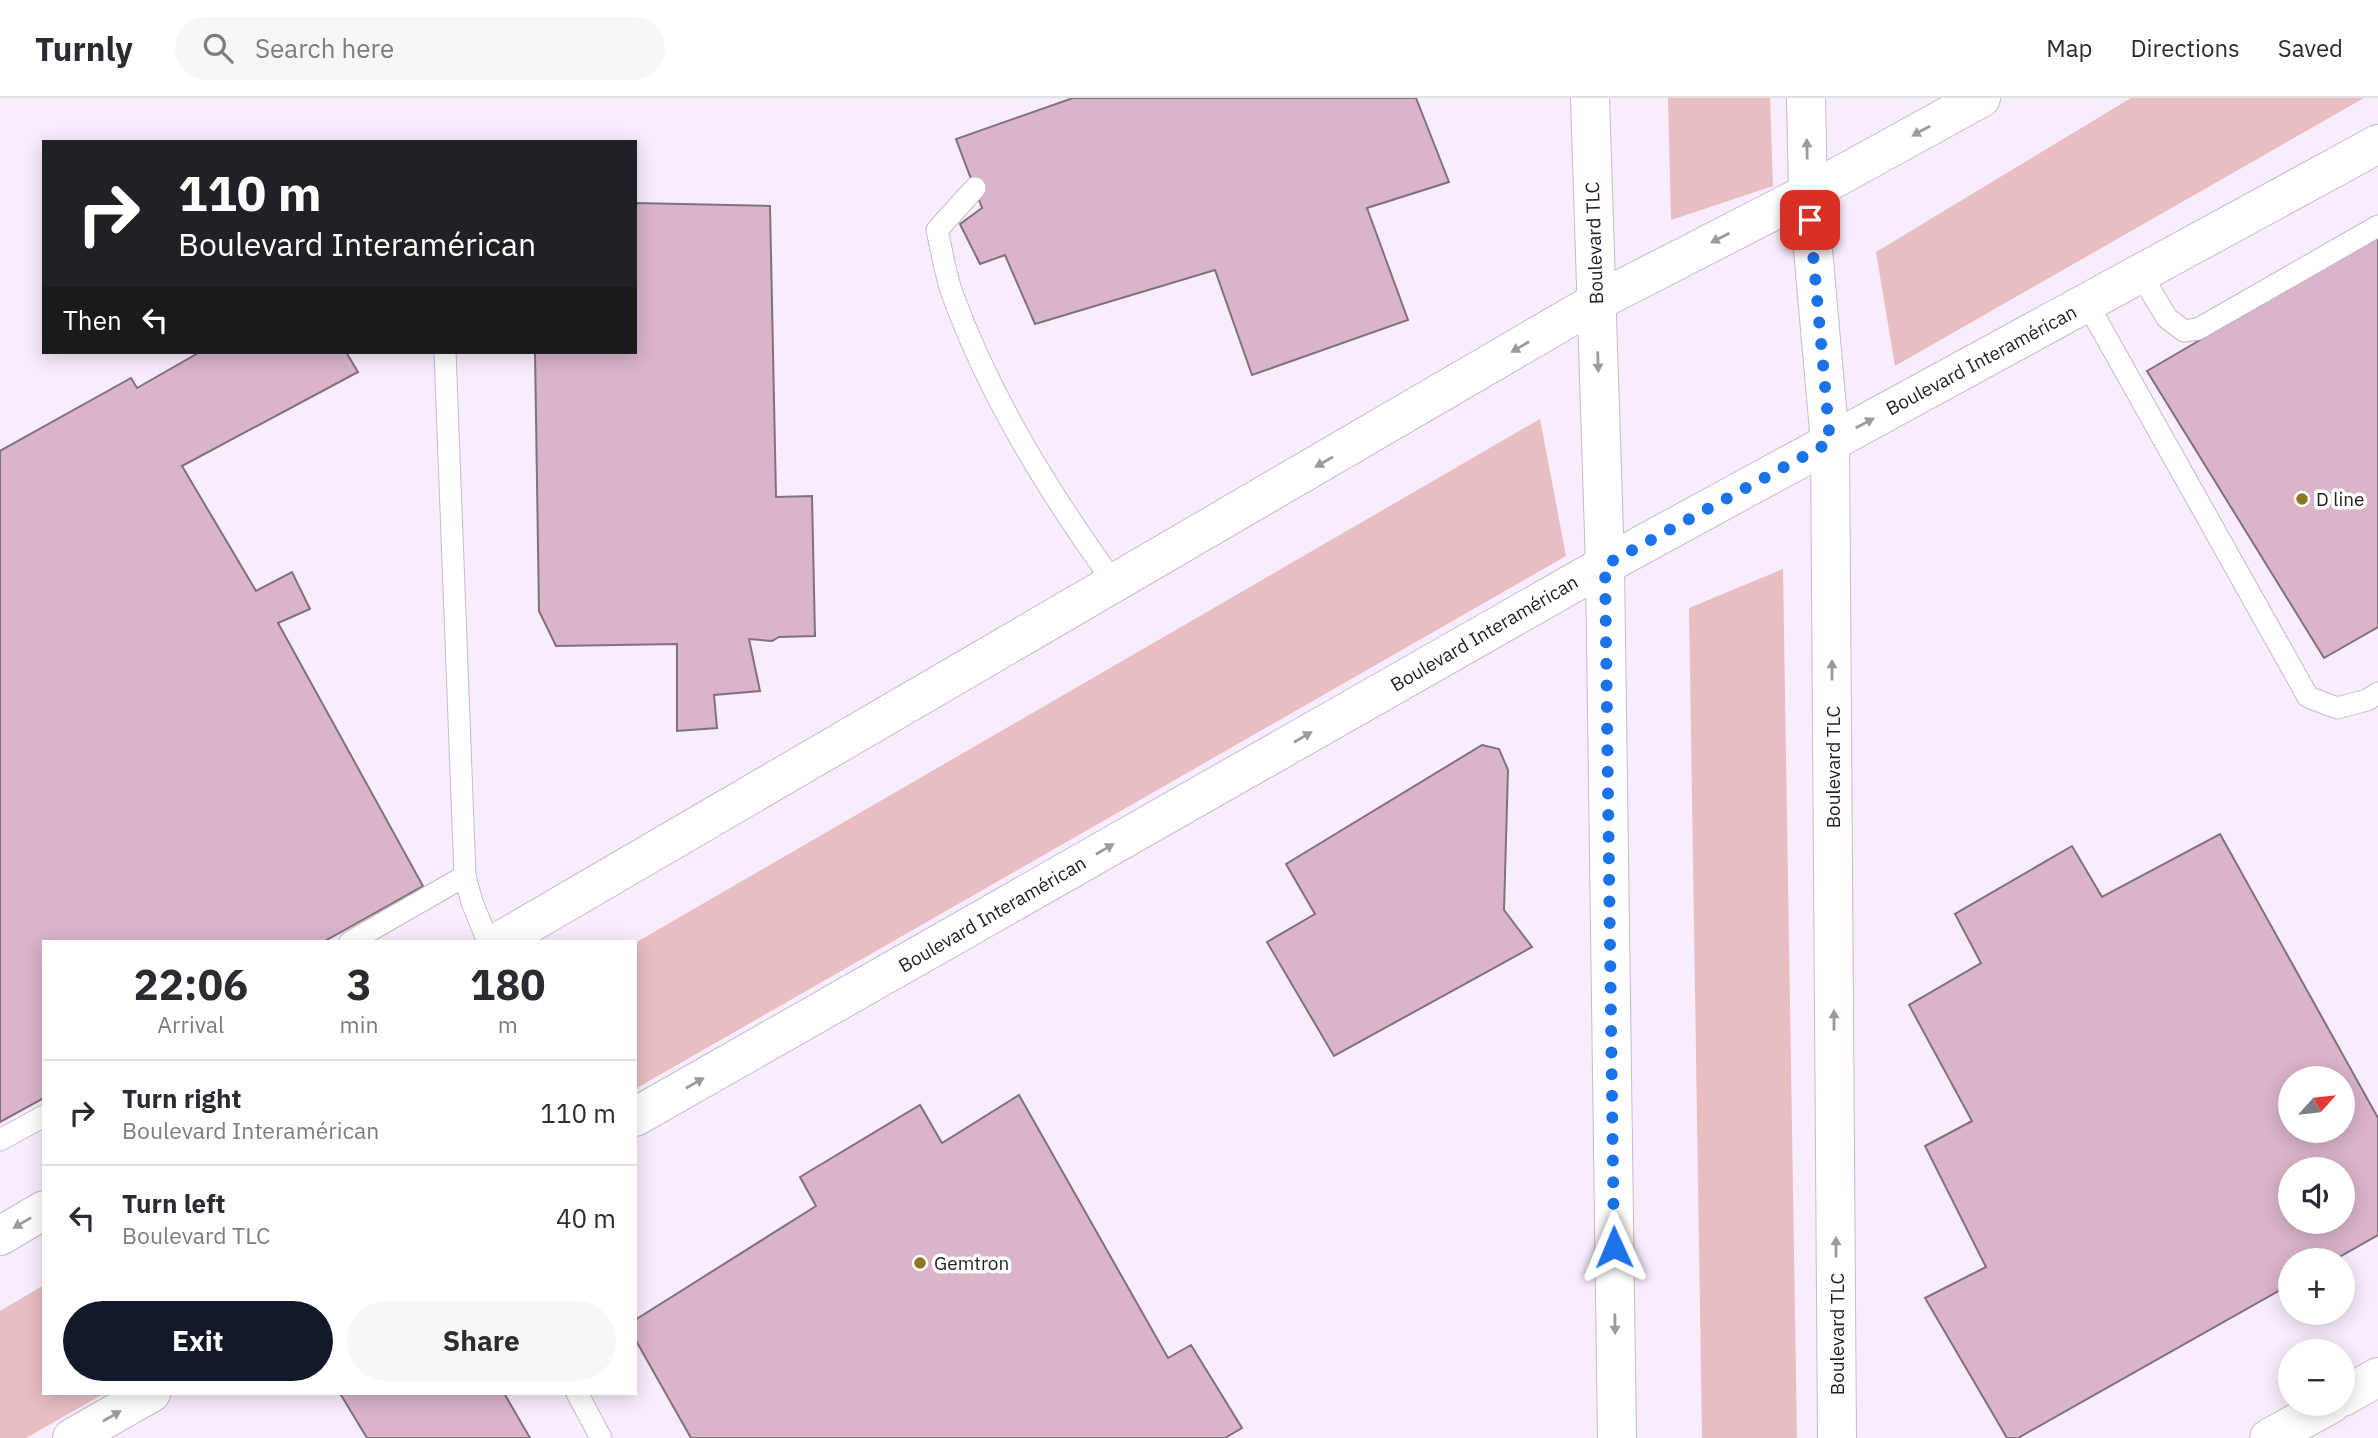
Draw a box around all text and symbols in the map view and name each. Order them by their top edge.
search box [175,17,665,80]
text: Turnly [35,27,133,70]
icon: search [199,29,237,67]
text: Search here [255,31,394,65]
text: Map [2046,32,2092,64]
text: Directions [2130,32,2240,64]
text: Saved [2278,32,2343,64]
one-way arrow [1911,125,1930,137]
one-way arrow [1801,138,1813,160]
text: 110 m [178,161,322,224]
icon: right [63,168,154,259]
street label: Boulevard TLC [1580,181,1608,305]
pin [1780,190,1840,250]
icon: arrive [1791,201,1829,239]
text: Boulevard Interamérican [178,223,536,265]
one-way arrow [1710,232,1730,244]
street label: Boulevard Interamérican [1881,299,2081,421]
icon: left [136,301,174,339]
text: Then [63,303,122,337]
one-way arrow [1511,341,1530,353]
one-way arrow [1592,351,1604,373]
one-way arrow [1855,417,1875,429]
one-way arrow [1314,456,1334,468]
place label: D line [2316,487,2364,511]
marker: D line [2294,491,2310,507]
street label: Boulevard Interamérican [1386,569,1582,697]
one-way arrow [1826,659,1838,681]
street label: Boulevard TLC [1821,706,1845,828]
one-way arrow [1293,731,1312,743]
one-way arrow [1095,843,1115,855]
street label: Boulevard Interamérican [894,850,1090,978]
text: 22:06 [133,957,248,1012]
text: 3 [346,957,372,1012]
text: 180 [470,957,546,1012]
text: Arrival [157,1009,224,1039]
text: min [340,1009,378,1039]
text: m [498,1009,518,1039]
one-way arrow [1828,1009,1840,1031]
north arrow [2278,1066,2356,1143]
map controls [2278,1066,2355,1416]
one-way arrow [685,1077,704,1089]
text: Turn right [122,1081,241,1115]
icon: right [63,1094,101,1132]
text: 110 m [540,1096,616,1130]
text: Boulevard Interamérican [122,1115,379,1145]
button: sound [2278,1157,2355,1234]
text: Turn left [122,1186,225,1220]
icon: left [63,1199,101,1237]
text: 40 m [556,1201,616,1235]
position arrow [1577,1210,1651,1284]
one-way arrow [12,1216,31,1229]
text: Boulevard TLC [122,1220,270,1250]
one-way arrow [1830,1236,1842,1258]
button: + [2278,1248,2355,1325]
place label: Gemtron [934,1251,1009,1275]
marker: Gemtron [912,1255,928,1271]
street label: Boulevard TLC [1825,1273,1849,1395]
button: Exit [63,1301,333,1381]
button: Share [347,1301,616,1381]
one-way arrow [1609,1314,1621,1336]
button: − [2278,1339,2355,1416]
one-way arrow [102,1409,121,1422]

